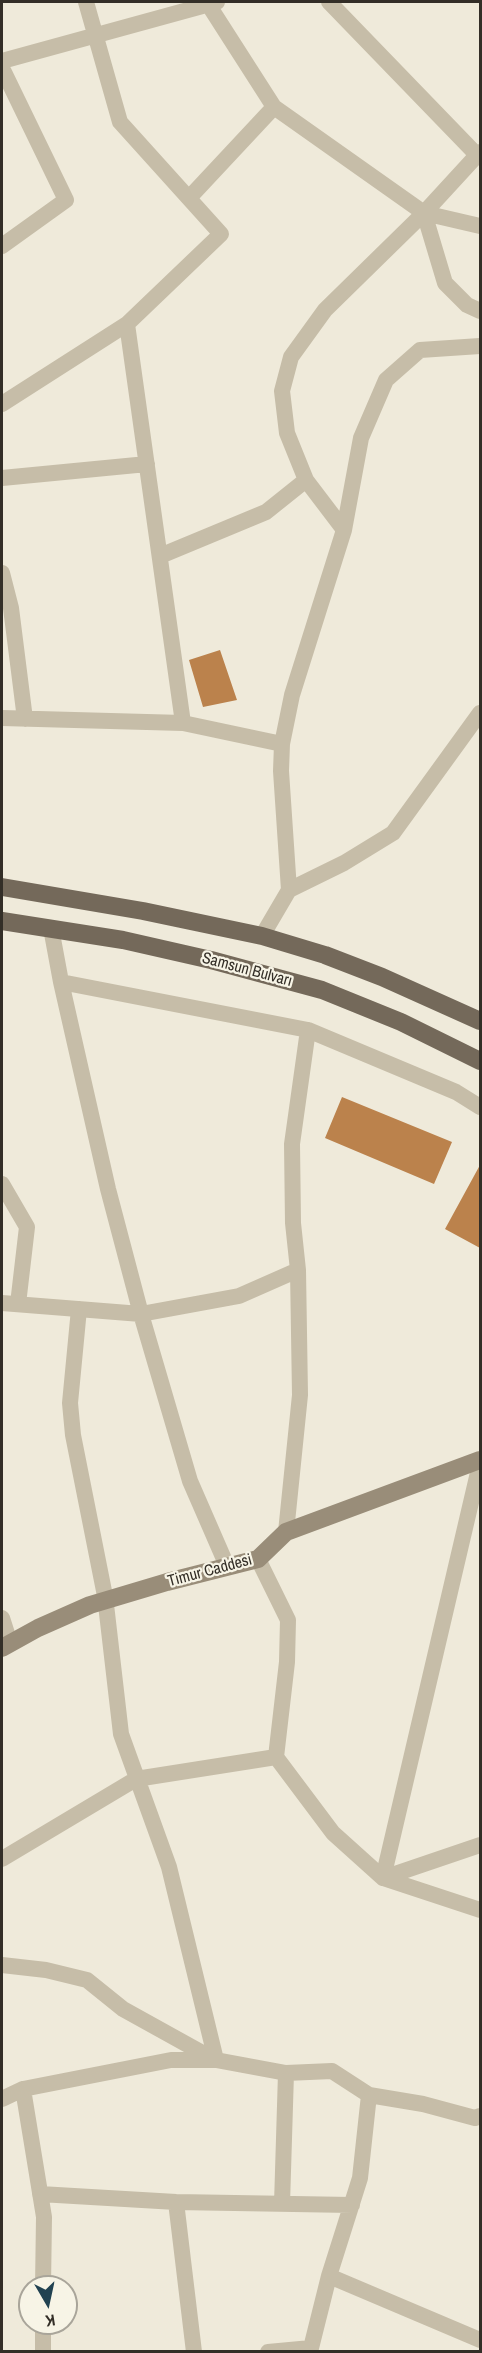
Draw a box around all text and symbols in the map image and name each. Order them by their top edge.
street label: Samsun Bulvarı [200,949,294,991]
street label: Timur Caddesi [166,1551,254,1591]
north arrow [18,2275,78,2335]
text: K [44,2309,57,2332]

